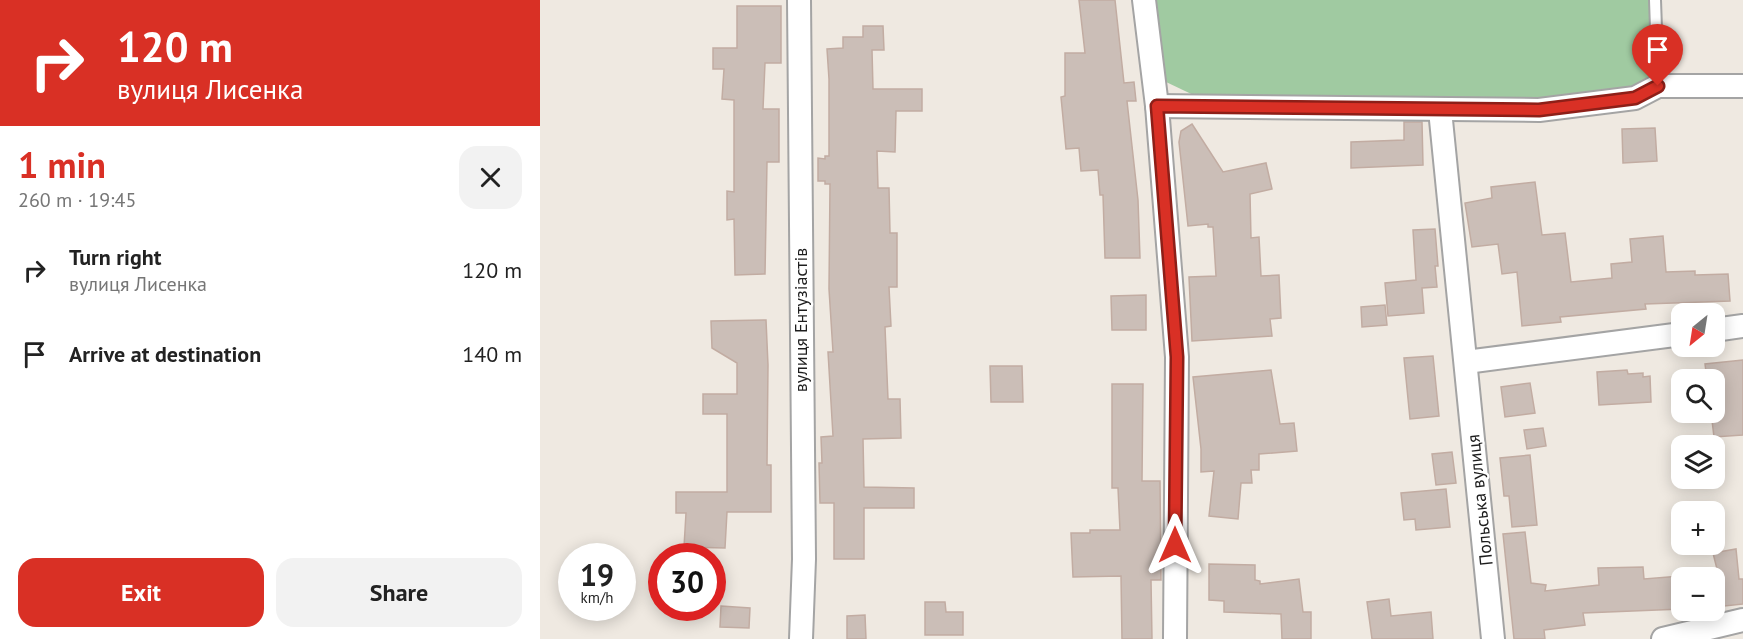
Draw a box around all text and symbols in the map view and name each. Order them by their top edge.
text: 120 m [117,19,233,74]
icon: right [18,24,96,102]
pin [1632,24,1683,86]
icon: arrive [1641,33,1674,66]
text: вулиця Лисенка [117,72,303,106]
text: 1 min [18,141,106,188]
button: close [459,146,522,209]
text: 260 m · 19:45 [18,187,136,213]
text: Turn right [69,243,161,271]
street label: вулиця Ентузіастів [789,248,812,392]
icon: right [18,254,51,287]
text: 120 m [462,256,522,284]
text: вулиця Лисенка [69,271,207,297]
north arrow [1671,303,1725,357]
map controls [1671,303,1725,621]
icon: arrive [18,338,51,371]
text: Arrive at destination [69,340,261,368]
text: 140 m [462,340,522,368]
button: search [1671,369,1725,423]
street label: Польська вулиця [1461,433,1498,567]
button: layers [1671,435,1725,489]
button: + [1671,501,1725,555]
position arrow [1143,513,1207,577]
speed limit sign: 30 [648,543,726,621]
text: 19 [580,555,614,594]
button: Exit [18,558,264,627]
button: Share [276,558,522,627]
button: − [1671,567,1725,621]
text: km/h [581,588,613,607]

